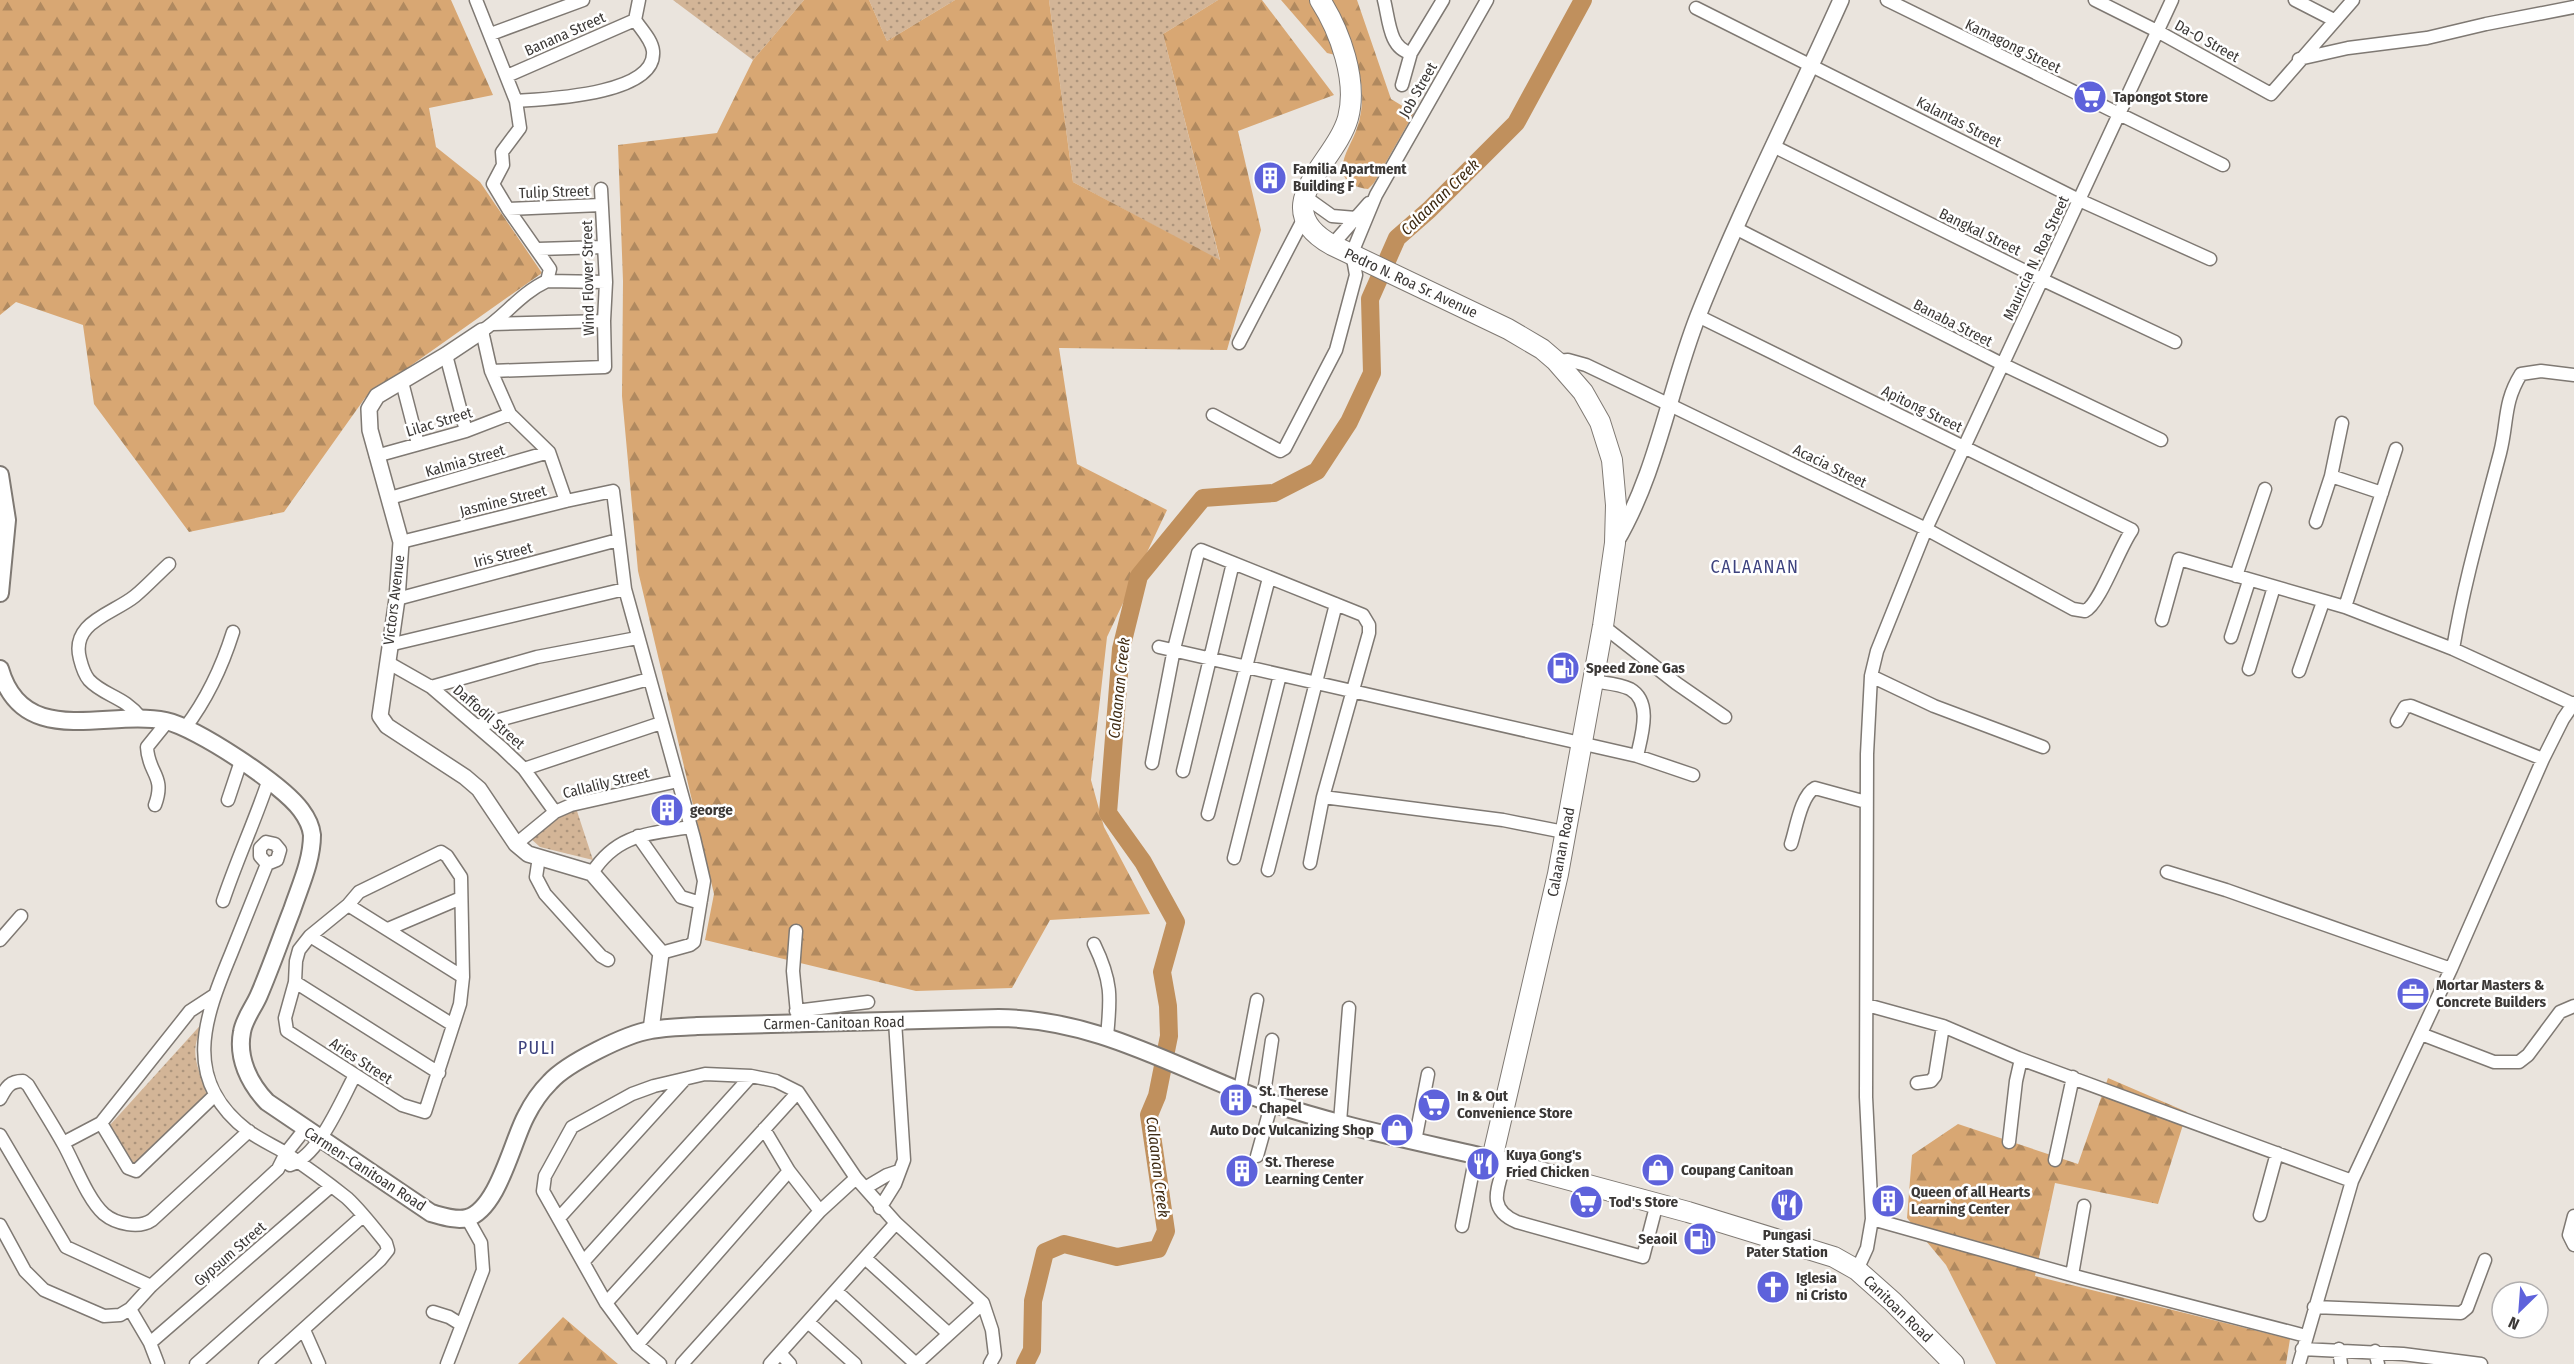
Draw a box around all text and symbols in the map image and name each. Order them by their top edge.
street label: Banana Street [522,8,608,60]
street label: Kamagong Street [1962,15,2064,77]
street label: Da-O Street [2172,16,2243,66]
street label: Job Street [1395,59,1441,121]
supermarket icon: Tapongot Store [2072,79,2108,115]
place label: Tapongot Store [2113,88,2208,106]
street label: Kalantas Street [1913,93,2005,151]
water label: Calaanan Creek [1397,155,1483,239]
building icon: Familia Apartment Building F [1252,160,1288,196]
place label: Familia Apartment Building F [1293,160,1407,195]
street label: Tulip Street [519,182,590,202]
street label: Mauricia N. Roa Street [1999,193,2073,323]
street label: Bangkal Street [1936,204,2024,260]
street label: Wind Flower Street [578,220,598,336]
street label: Pedro N. Roa Sr. Avenue [1342,244,1480,322]
street label: Banaba Street [1910,295,1996,351]
street label: Apitong Street [1879,382,1965,436]
street label: Lilac Street [404,403,474,441]
street label: Acacia Street [1790,440,1870,492]
street label: Kalmia Street [423,441,507,481]
street label: Jasmine Street [458,482,548,520]
street label: Iris Street [472,539,534,571]
street label: Victors Avenue [380,554,408,646]
district label: CALAANAN [1711,556,1799,578]
water label: Calaanan Creek [1104,636,1134,739]
fuel station icon: Speed Zone Gas [1545,650,1581,686]
place label: Speed Zone Gas [1586,659,1685,677]
street label: Daffodil Street [449,681,529,753]
street label: Callalily Street [561,764,651,802]
building icon: george [649,792,685,828]
place label: george [690,801,733,819]
street label: Calaanan Road [1543,806,1579,898]
office icon: Mortar Masters & Concrete Builders [2395,976,2431,1012]
place label: Mortar Masters & Concrete Builders [2436,976,2547,1011]
street label: Carmen-Canitoan Road [763,1013,905,1033]
street label: Aries Street [326,1034,396,1088]
district label: PULI [518,1037,556,1059]
building icon: St. Therese Chapel [1218,1082,1254,1118]
place label: St. Therese Chapel [1259,1082,1329,1117]
supermarket icon: In & Out Convenience Store [1416,1087,1452,1123]
place label: In & Out Convenience Store [1457,1087,1573,1122]
shop icon: Auto Doc Vulcanizing Shop [1379,1112,1415,1148]
water label: Calaanan Creek [1142,1115,1174,1219]
place label: Auto Doc Vulcanizing Shop [1209,1121,1374,1139]
street label: Carmen-Canitoan Road [301,1123,429,1215]
restaurant icon: Kuya Gong's Fried Chicken [1465,1146,1501,1182]
place label: Kuya Gong's Fried Chicken [1506,1146,1589,1181]
shop icon: Coupang Canitoan [1640,1152,1676,1188]
building icon: St. Therese Learning Center [1224,1153,1260,1189]
place label: St. Therese Learning Center [1265,1153,1364,1188]
place label: Coupang Canitoan [1681,1161,1794,1179]
building icon: Queen of all Hearts Learning Center [1870,1183,1906,1219]
place label: Queen of all Hearts Learning Center [1911,1183,2031,1218]
supermarket icon: Tod's Store [1568,1184,1604,1220]
restaurant icon: Pungasi Pater Station [1769,1187,1805,1223]
place label: Tod's Store [1609,1193,1678,1211]
street label: Gypsum Street [190,1218,270,1290]
fuel station icon: Seaoil [1682,1221,1718,1257]
place label: Pungasi Pater Station [1746,1226,1828,1261]
place label: Seaoil [1638,1230,1678,1248]
church icon: Iglesia ni Cristo [1755,1269,1791,1305]
place label: Iglesia ni Cristo [1796,1269,1848,1304]
street label: Canitoan Road [1860,1272,1936,1346]
north arrow [2490,1280,2550,1340]
text: N [2506,1313,2522,1334]

